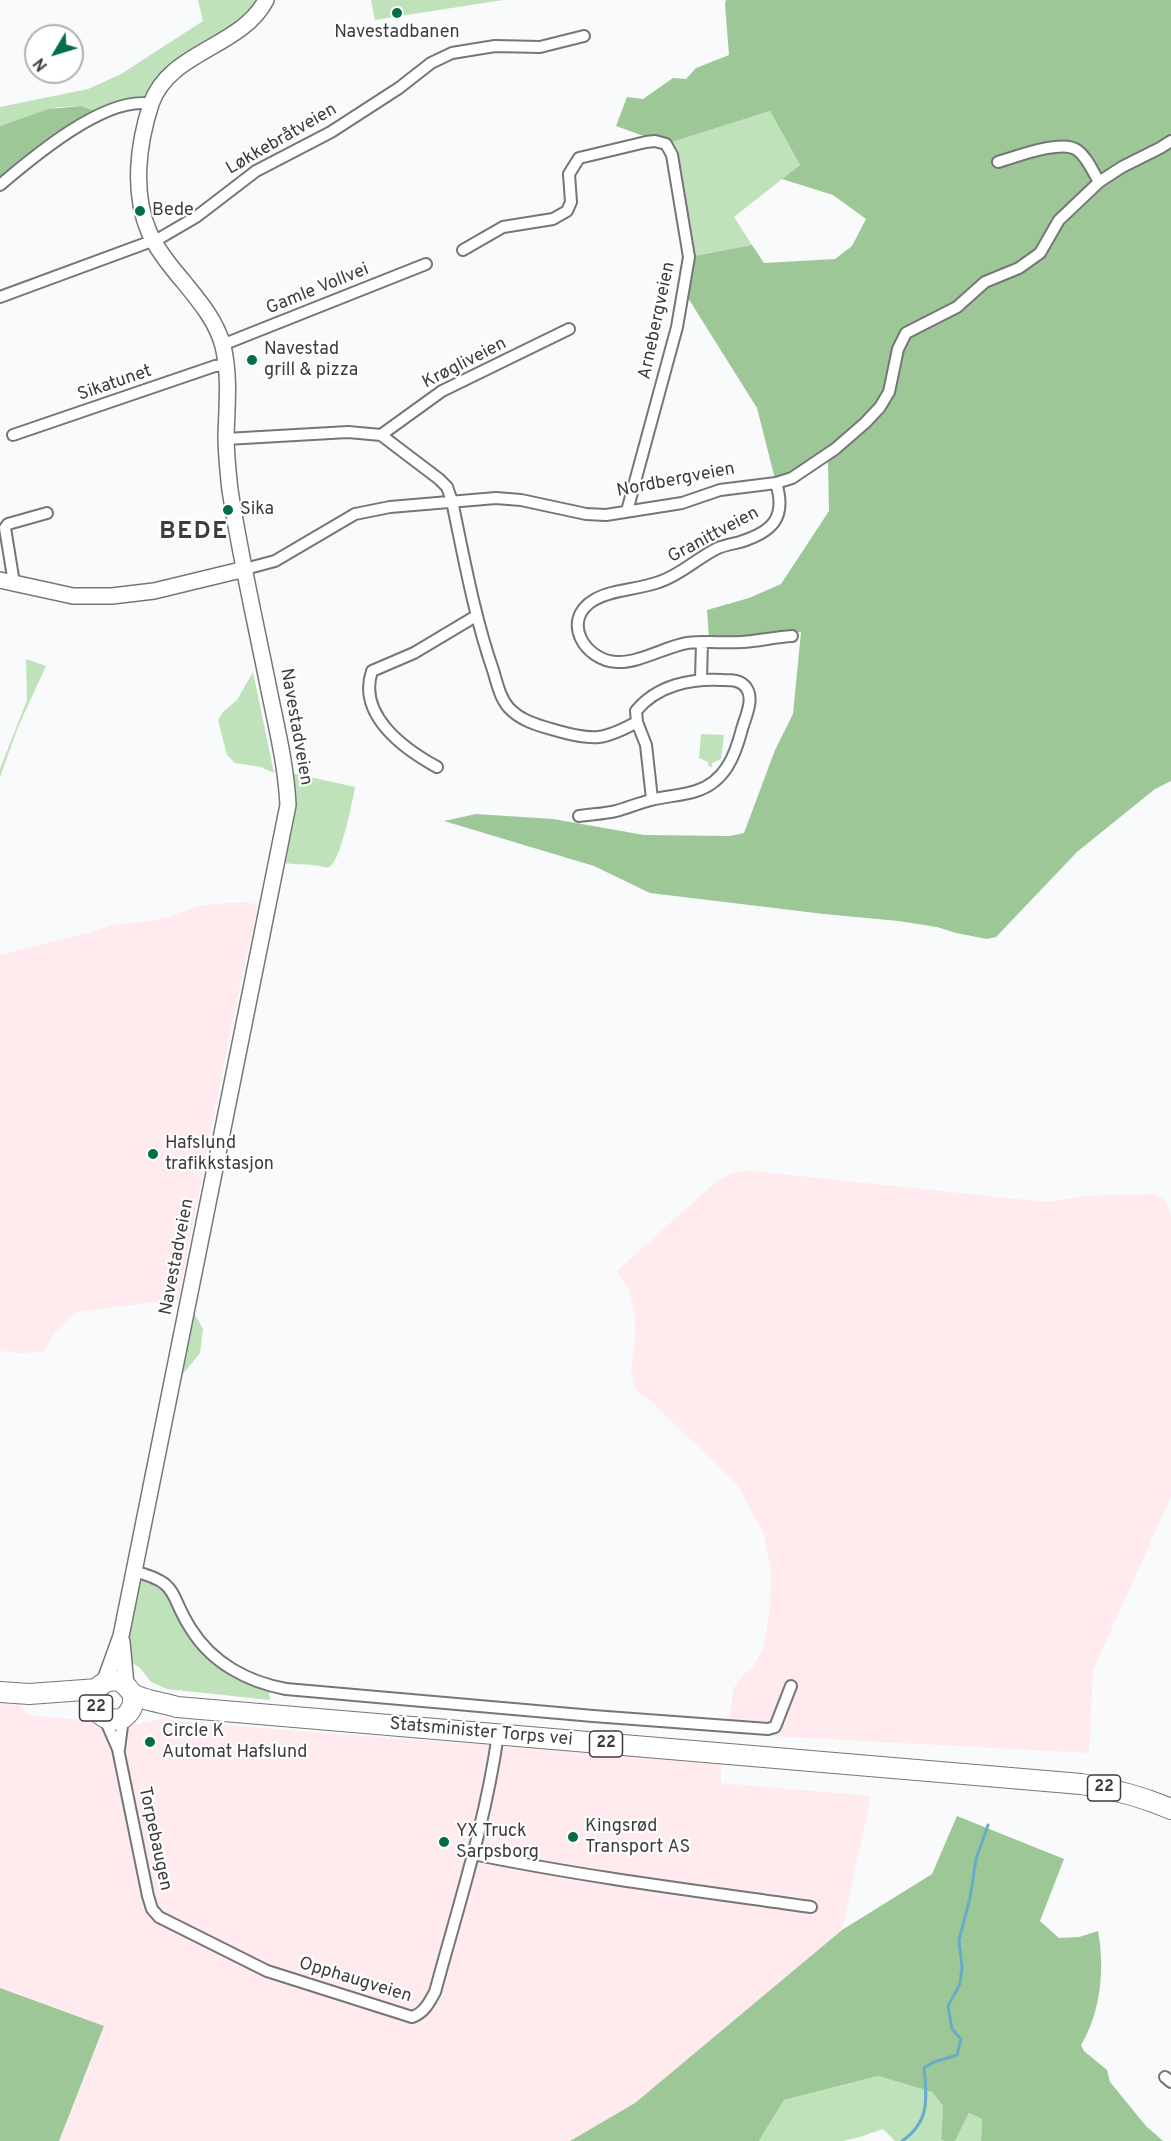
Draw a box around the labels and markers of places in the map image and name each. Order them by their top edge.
marker: Navestadbanen [390,6,404,20]
place label: Navestadbanen [334,22,460,44]
place label: Bede [152,200,194,222]
marker: Bede [133,204,147,218]
place label: Navestad grill & pizza [264,339,358,382]
marker: Navestad grill & pizza [245,353,259,367]
place label: Sika [240,499,274,521]
marker: Sika [221,503,235,517]
place label: Hafslund trafikkstasjon [165,1133,274,1176]
marker: Hafslund trafikkstasjon [146,1147,160,1161]
place label: Circle K Automat Hafslund [162,1721,307,1764]
marker: Circle K Automat Hafslund [143,1735,157,1749]
place label: Kingsrød Transport AS [585,1816,690,1858]
place label: YX Truck Sarpsborg [456,1821,539,1864]
marker: Kingsrød Transport AS [566,1830,580,1844]
marker: YX Truck Sarpsborg [437,1835,451,1849]

